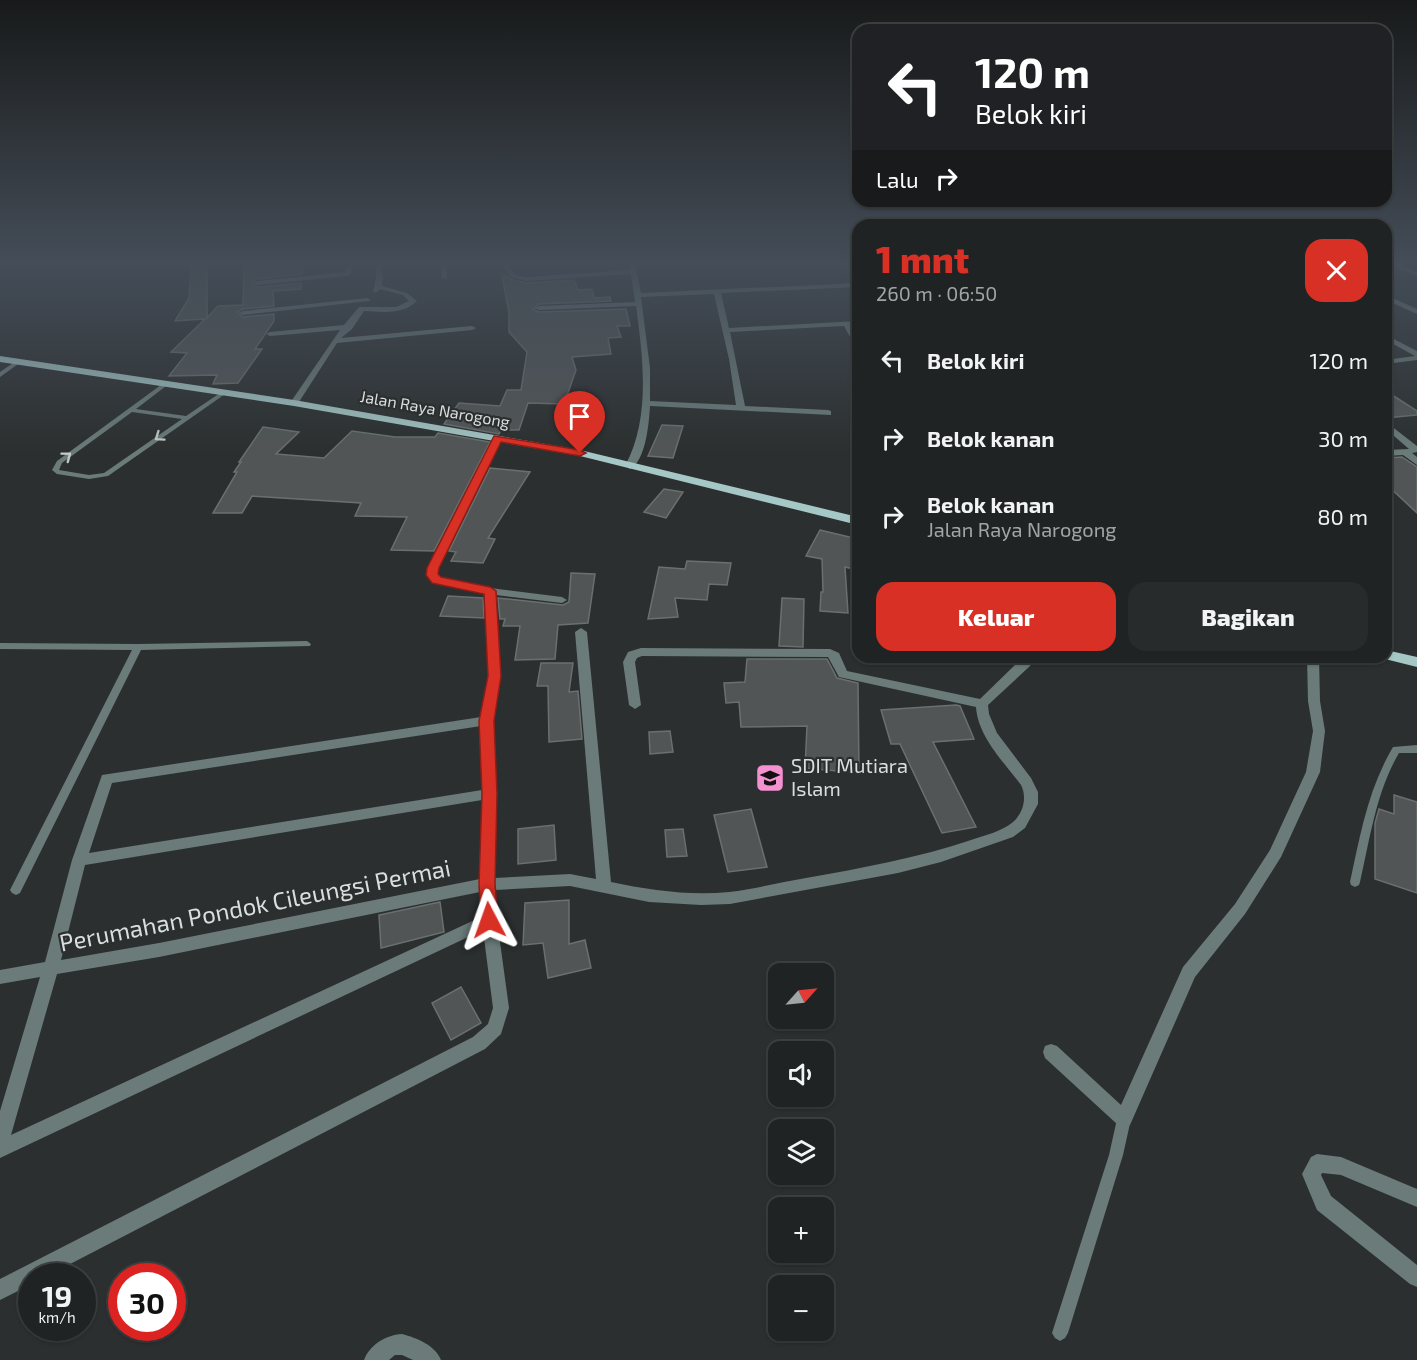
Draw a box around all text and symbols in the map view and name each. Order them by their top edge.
text: 120 m [975,46,1090,96]
icon: left [876,48,954,126]
text: Belok kiri [975,97,1087,129]
icon: right [930,162,963,195]
text: Lalu [876,166,918,192]
text: 1 mnt [876,237,969,280]
button: close [1305,239,1368,302]
text: 260 m · 06:50 [876,281,997,305]
icon: left [876,344,909,377]
text: Belok kiri [927,347,1024,373]
text: 120 m [1309,347,1368,373]
street label: Jalan Raya Narogong [359,386,511,431]
pin [554,391,605,453]
icon: arrive [563,400,596,433]
icon: right [876,422,909,455]
text: Belok kanan [927,425,1054,451]
text: 30 m [1318,425,1368,451]
one-way arrow [155,430,166,441]
one-way arrow [60,453,71,464]
text: Belok kanan [927,491,1054,517]
icon: right [876,500,909,533]
text: 80 m [1317,503,1368,529]
text: Jalan Raya Narogong [927,517,1116,541]
button: Keluar [876,582,1116,651]
button: Bagikan [1128,582,1368,651]
place label: SDIT Mutiara Islam [791,753,908,800]
school or university icon: SDIT Mutiara Islam [754,762,786,794]
street label: Perumahan Pondok Cileungsi Permai [57,852,453,957]
position arrow [457,888,521,952]
north arrow [768,963,834,1029]
map controls [768,963,834,1341]
button: sound [768,1041,834,1107]
button: layers [768,1119,834,1185]
button: + [768,1197,834,1263]
speed limit sign: 30 [108,1263,186,1341]
button: − [768,1275,834,1341]
text: 19 [42,1277,72,1313]
text: km/h [38,1308,76,1326]

